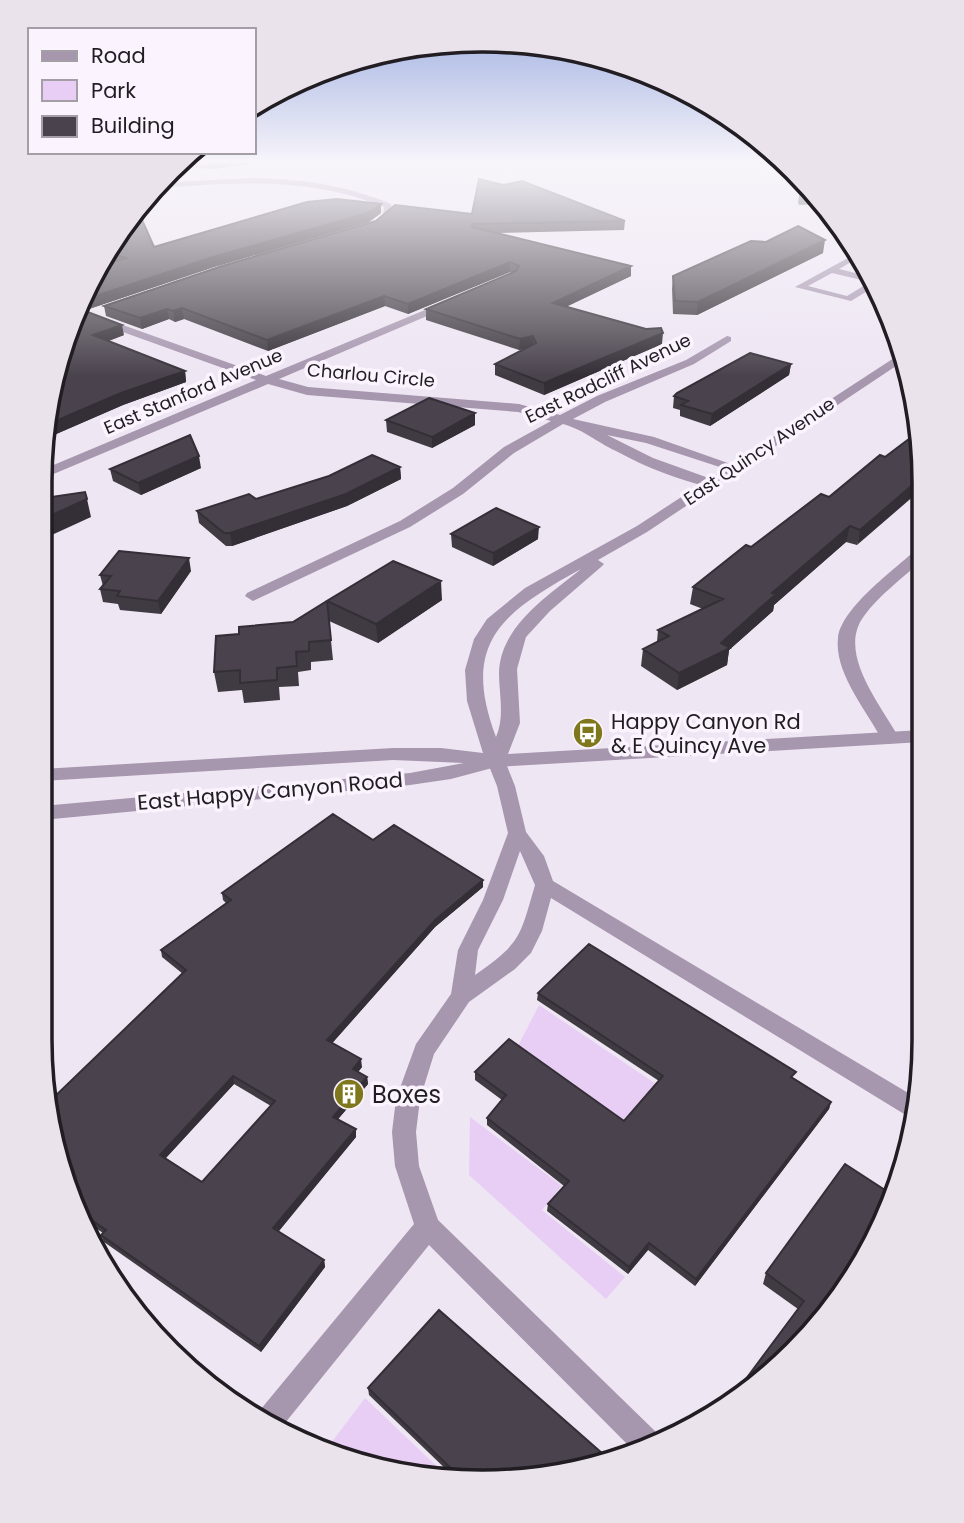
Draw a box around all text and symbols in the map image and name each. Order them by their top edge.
legend [28,28,256,154]
text: Road [91,41,146,70]
text: Park [91,76,136,105]
text: Building [91,111,175,140]
street label: East Radcliff Avenue [521,327,695,429]
street label: East Stanford Avenue [100,342,286,440]
street label: Charlou Circle [306,357,436,393]
street label: East Quincy Avenue [679,391,839,511]
place label: Happy Canyon Rd & E Quincy Ave [611,707,801,760]
bus stop icon: Happy Canyon Rd & E Quincy Ave [571,716,605,750]
street label: East Happy Canyon Road [136,765,404,817]
building icon: Boxes [332,1077,366,1111]
place label: Boxes [372,1078,441,1111]

